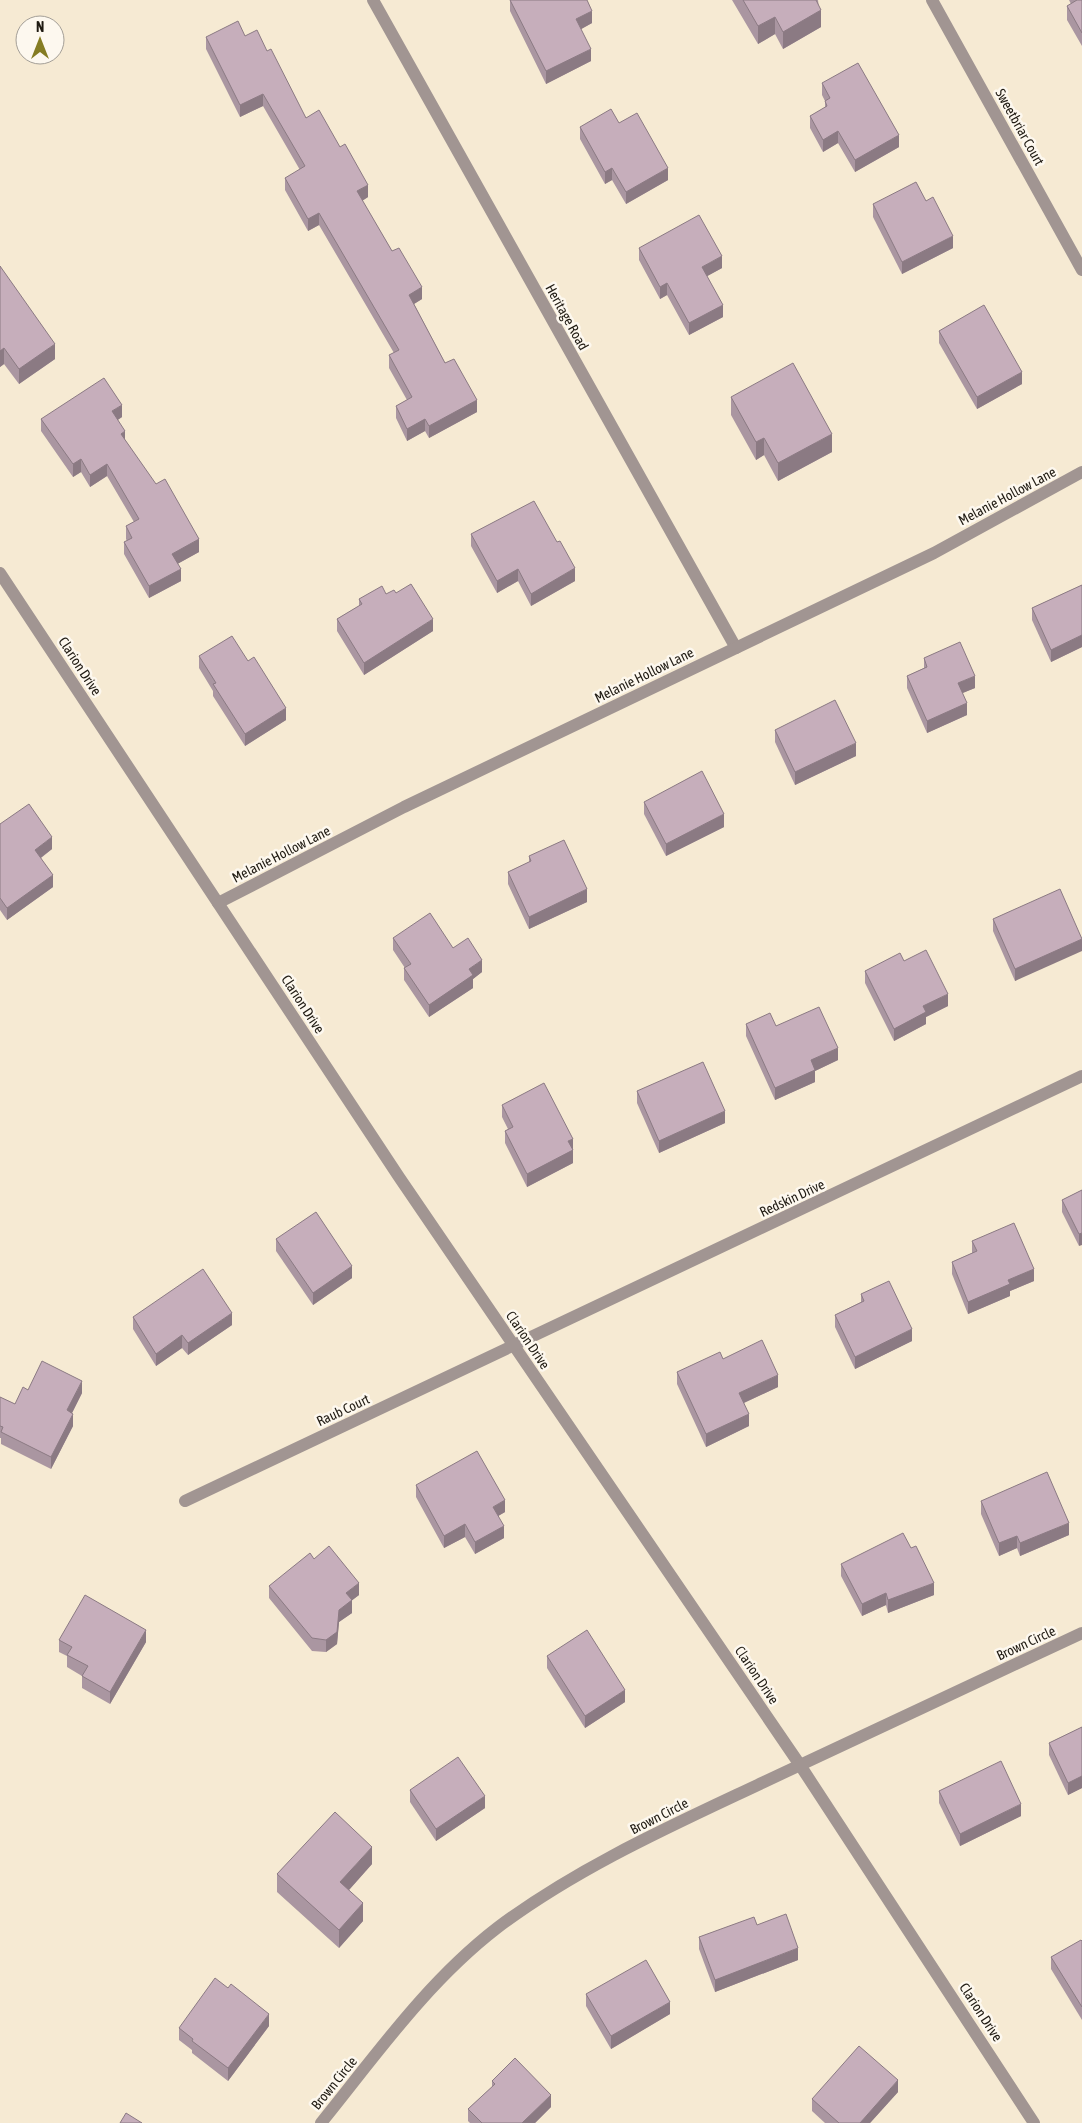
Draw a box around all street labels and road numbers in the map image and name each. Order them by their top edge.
street label: Sweetbriar Court [992,86,1048,168]
street label: Heritage Road [542,281,592,353]
street label: Melanie Hollow Lane [956,464,1058,528]
street label: Clarion Drive [55,634,105,698]
street label: Melanie Hollow Lane [592,644,696,706]
street label: Melanie Hollow Lane [229,822,333,886]
street label: Clarion Drive [278,972,328,1036]
street label: Redskin Drive [757,1176,827,1220]
street label: Clarion Drive [503,1308,553,1372]
street label: Raub Court [314,1391,372,1429]
street label: Brown Circle [994,1622,1058,1664]
street label: Clarion Drive [732,1643,782,1707]
street label: Brown Circle [627,1795,691,1837]
street label: Clarion Drive [956,1980,1006,2044]
street label: Brown Circle [308,2053,360,2113]

